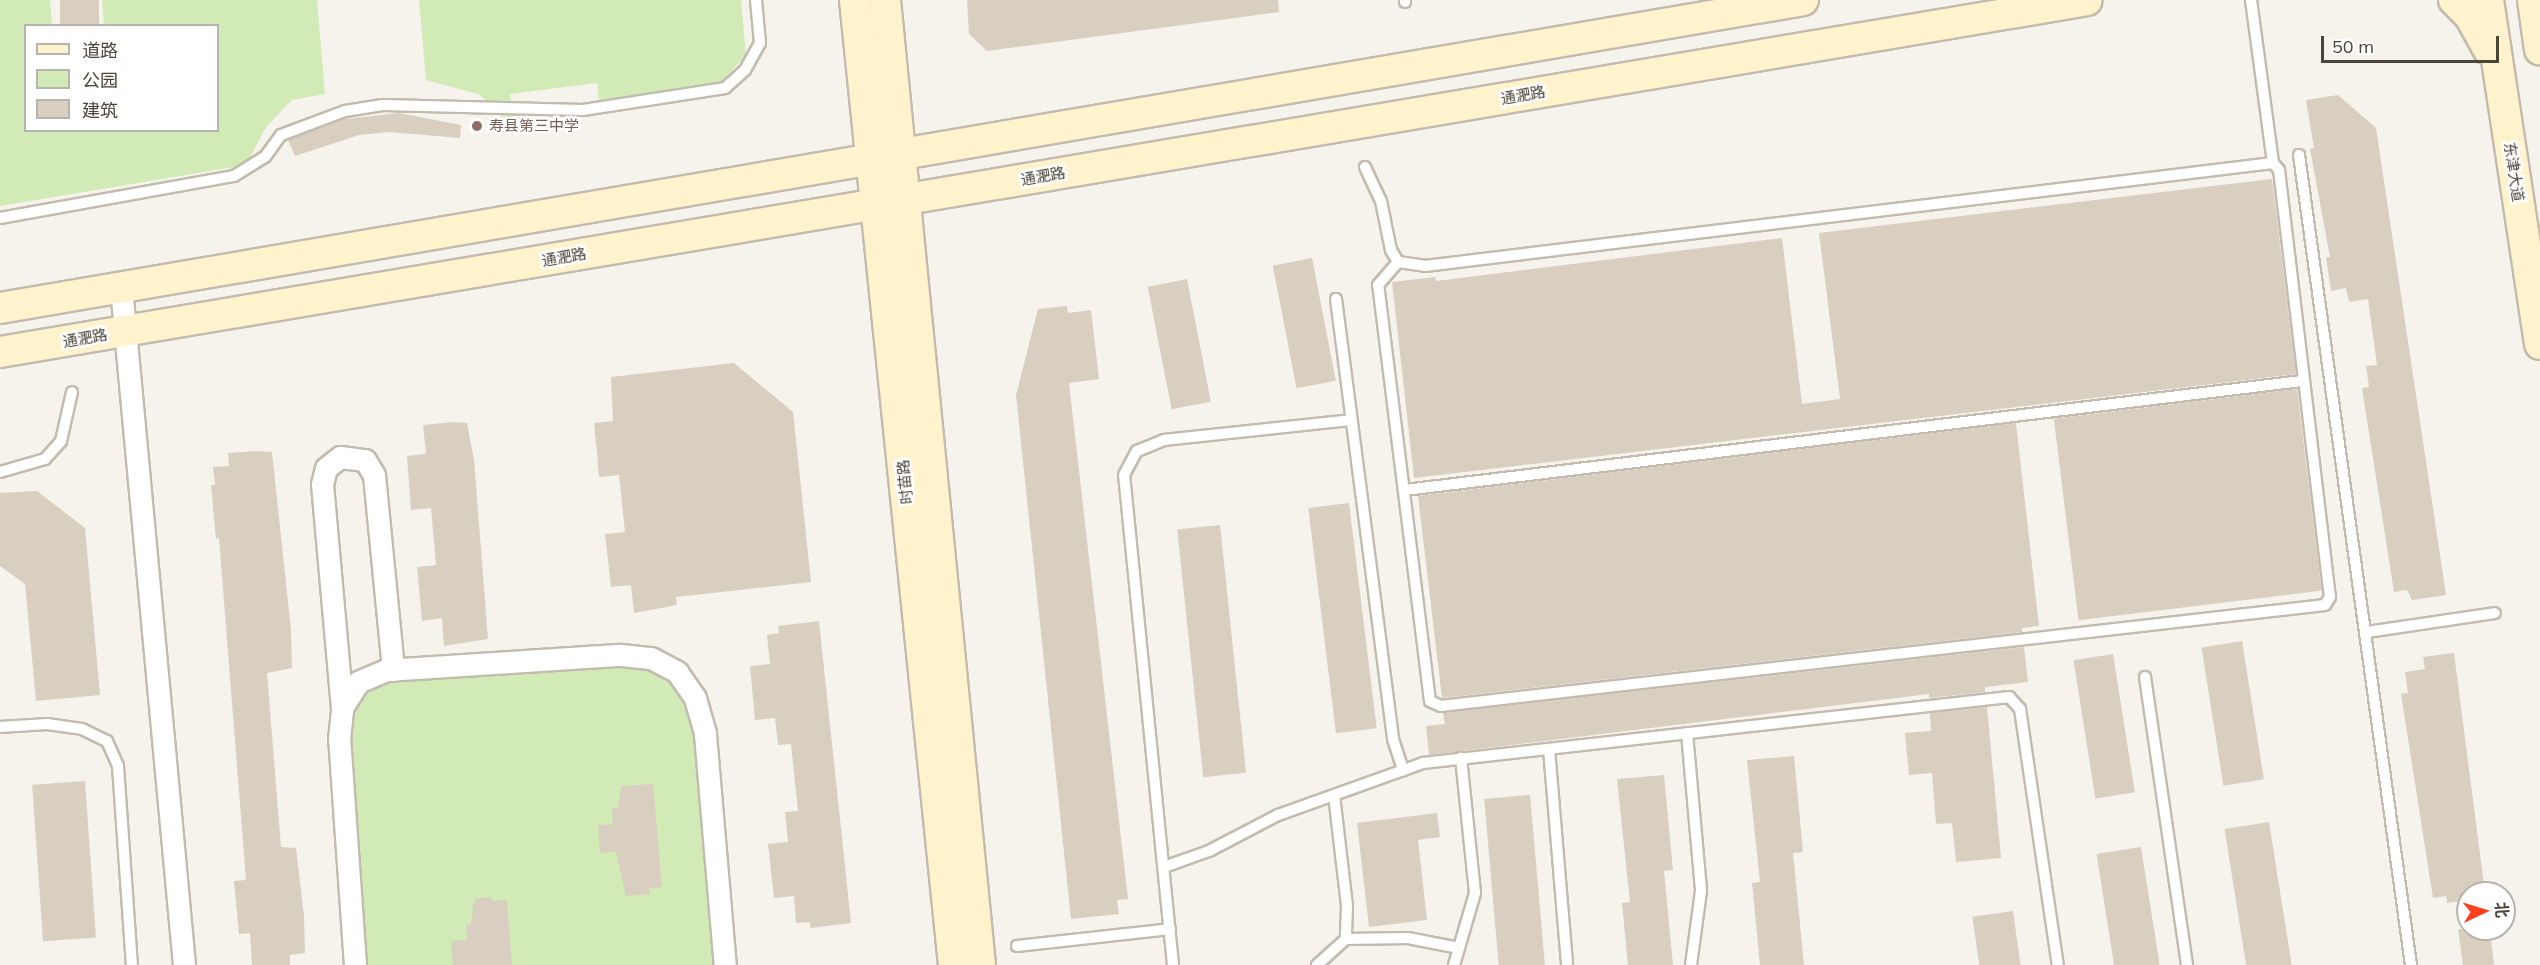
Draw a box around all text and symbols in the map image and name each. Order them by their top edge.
legend [24,24,219,132]
scale bar [2324,24,2502,62]
text: 50 m [2332,35,2374,58]
text: 道路 [82,39,118,62]
text: 公园 [82,69,118,92]
street label: 通淝路 [1499,82,1547,108]
text: 建筑 [82,99,118,122]
place label: 寿县第三中学 [489,117,579,135]
marker: 寿县第三中学 [470,119,484,133]
street label: 东津大道 [2500,141,2528,203]
street label: 通淝路 [1019,163,1067,189]
street label: 通淝路 [540,244,588,270]
street label: 通淝路 [61,325,109,351]
street label: 时苗路 [894,459,916,505]
north arrow [2456,881,2516,941]
text: 北 [2491,901,2512,919]

